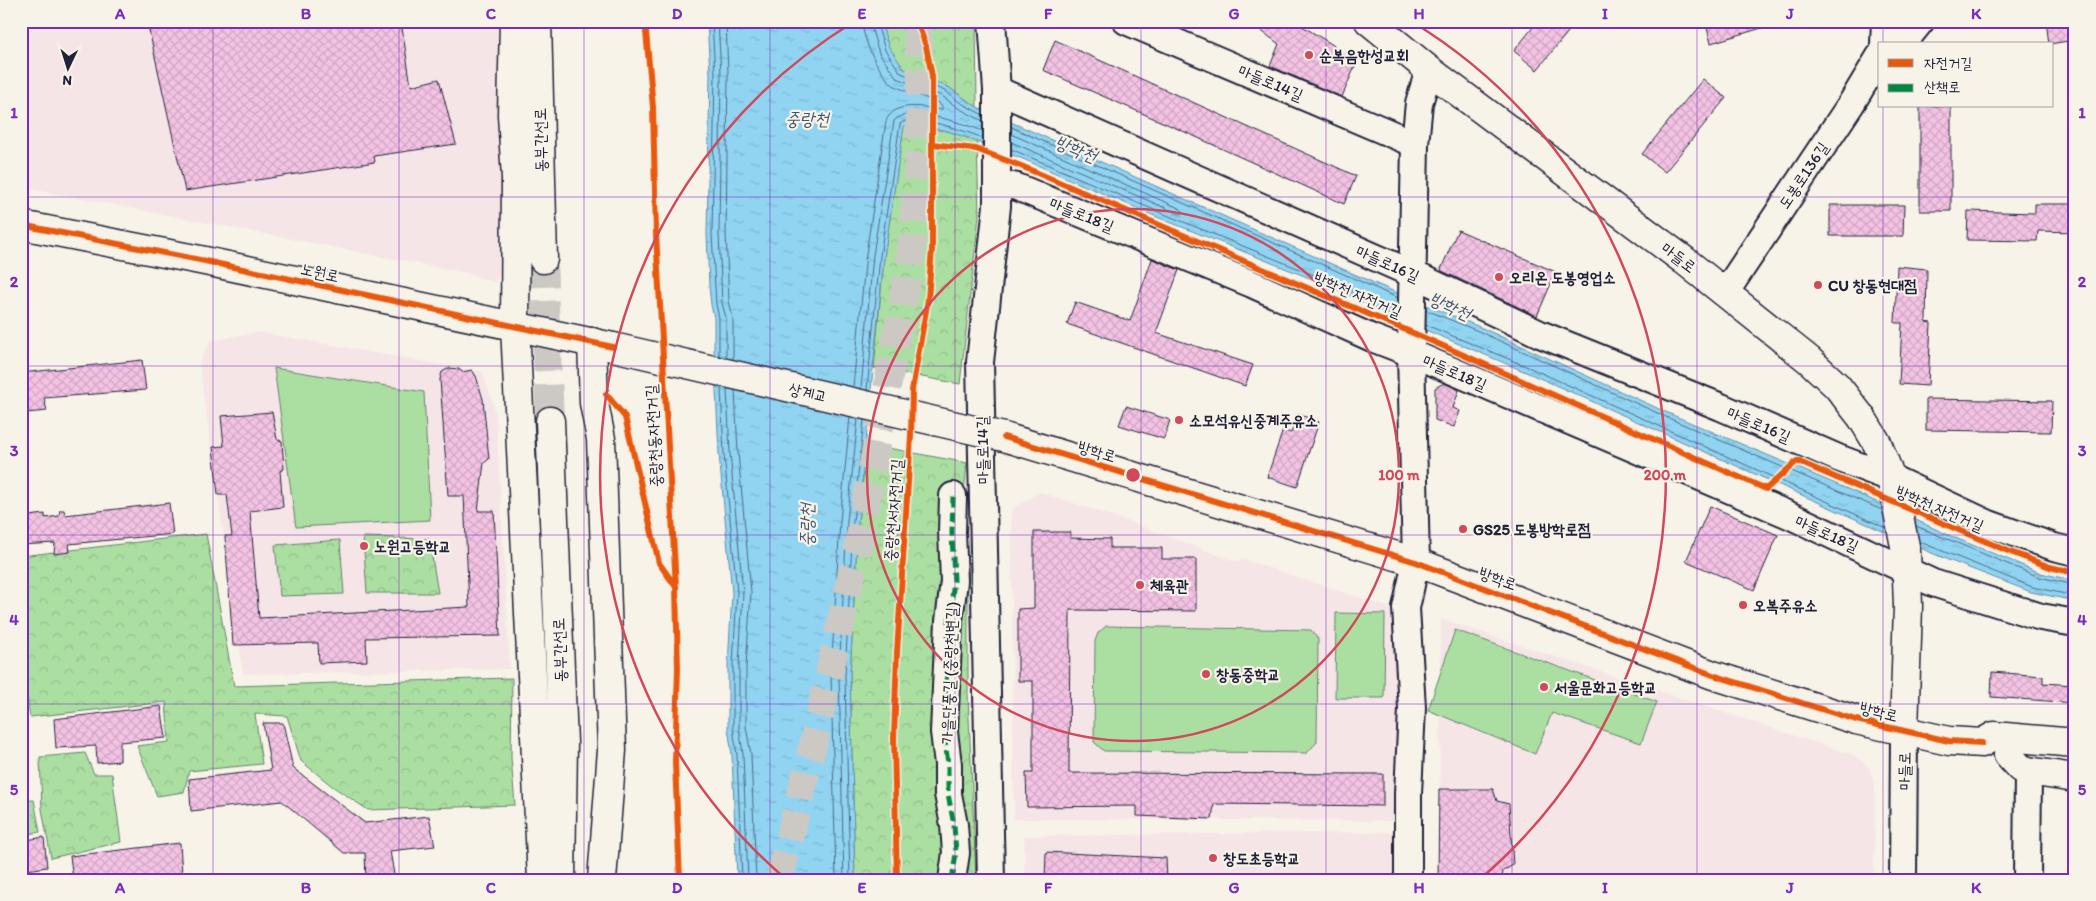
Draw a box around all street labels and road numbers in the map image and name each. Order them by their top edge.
street label: 마들로14길 [1236,60,1306,105]
street label: 동부간선로 [530,108,551,172]
street label: 도봉로136길 [1774,138,1833,212]
street label: 마들로18길 [1047,193,1117,236]
street label: 마들로 [1658,238,1700,277]
street label: 마들로16길 [1353,241,1423,286]
street label: 노원로 [299,259,341,286]
street label: 방학천 자전거길 [1311,267,1405,322]
street label: 마들로18길 [1420,350,1490,394]
street label: 상계교 [787,379,829,406]
street label: 중랑천동자전거길 [641,384,666,488]
street label: 마들로16길 [1724,403,1794,446]
street label: 마들로14길 [972,415,993,484]
street label: 방학로 [1076,437,1118,466]
street label: 중랑천서자전거길 [880,458,907,562]
street label: 방학천 자전거길 [1893,481,1987,536]
street label: 마들로18길 [1792,511,1862,556]
street label: 방학로 [1476,563,1519,594]
street label: 가을단풍길 (중랑천변길) [938,601,961,745]
street label: 동부간선로 [549,617,570,682]
street label: 방학로 [1858,698,1900,725]
street label: 마들로 [1895,752,1914,790]

